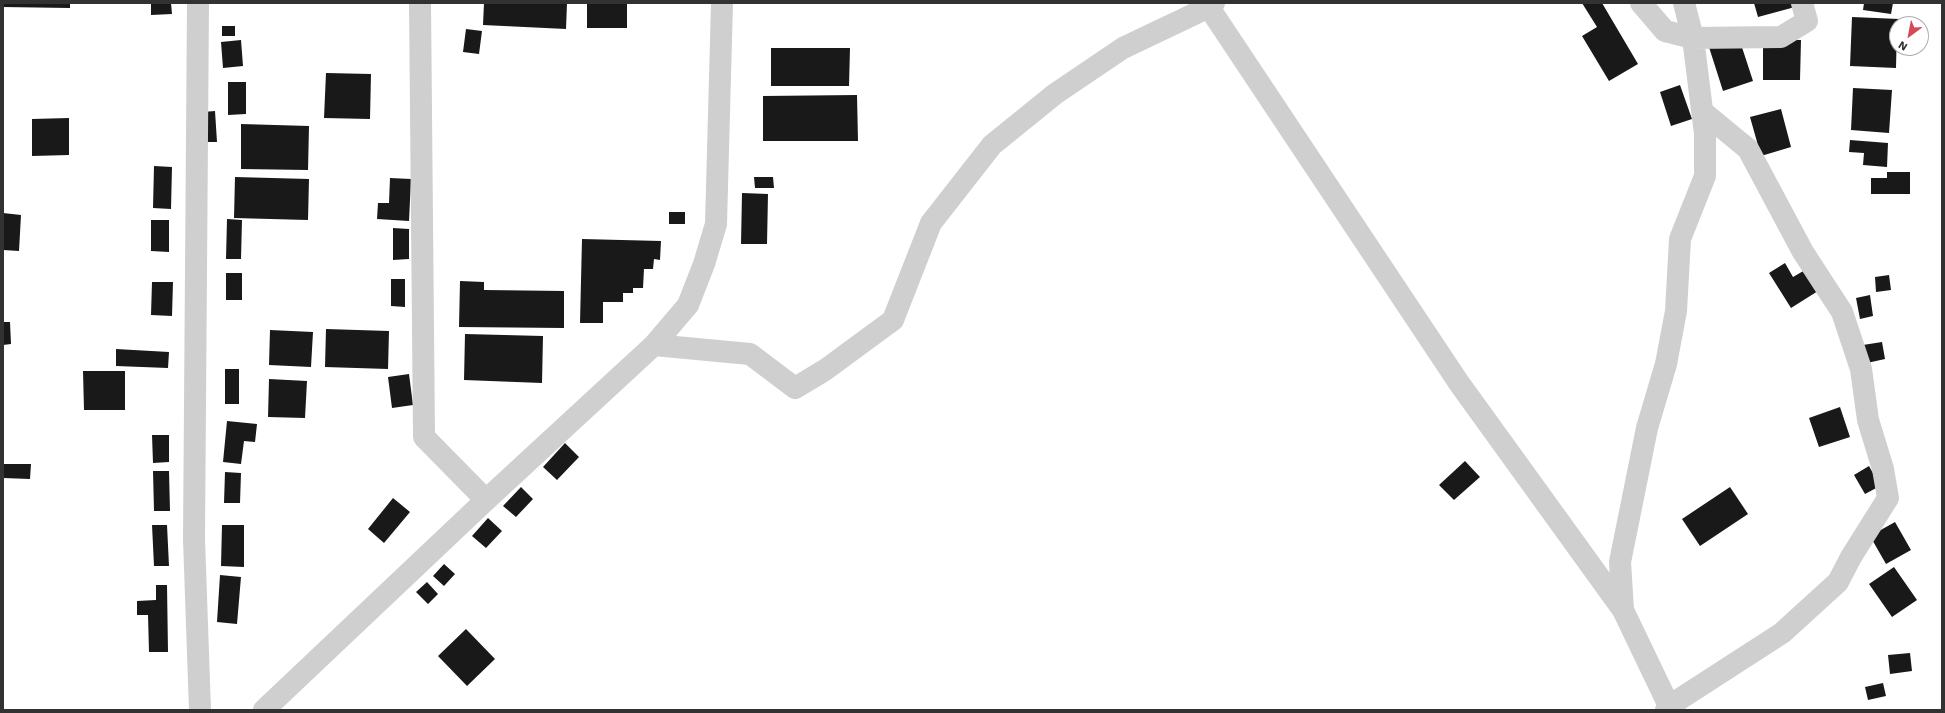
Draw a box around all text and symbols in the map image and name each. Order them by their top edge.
north arrow [1889,16,1929,56]
text: N [1896,38,1910,53]

